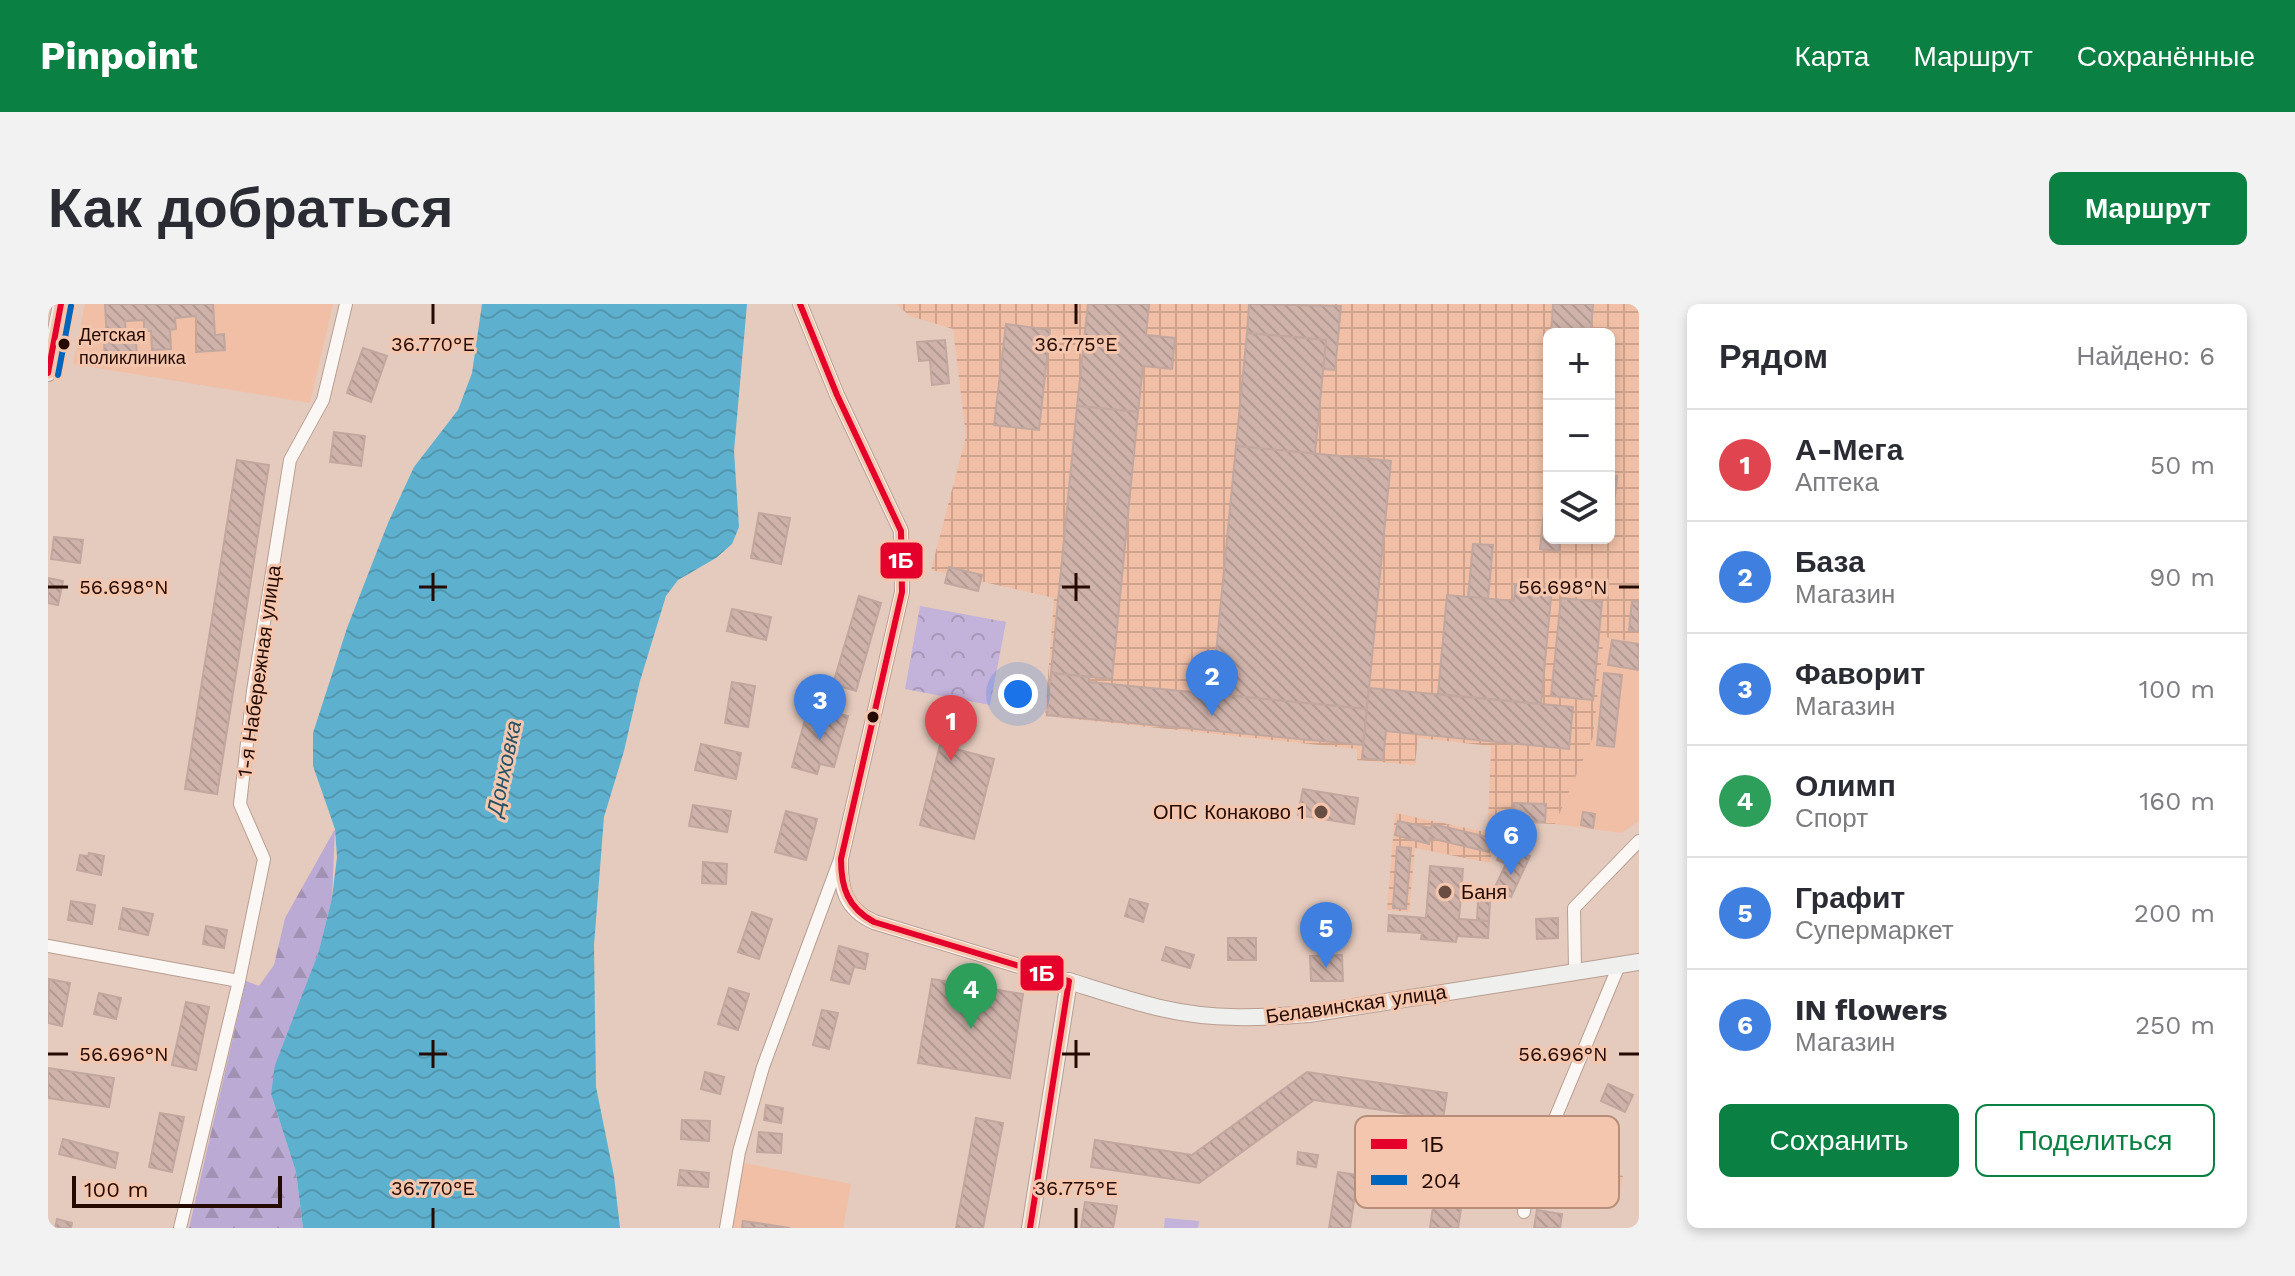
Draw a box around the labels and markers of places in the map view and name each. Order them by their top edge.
place label: Детская поликлиника [79,324,187,368]
marker: Детская поликлиника [56,336,72,352]
pin: 2 [1186,650,1238,716]
pin: 3 [794,674,846,740]
pin: 1 [925,695,977,761]
unlabelled marker [865,709,881,725]
place label: ОПС Конаково 1 [1153,800,1305,824]
marker: ОПС Конаково 1 [1312,803,1330,821]
pin: 6 [1485,809,1537,875]
place label: Баня [1461,880,1507,904]
marker: Баня [1436,883,1454,901]
pin: 5 [1300,902,1352,968]
pin: 4 [945,963,997,1029]

